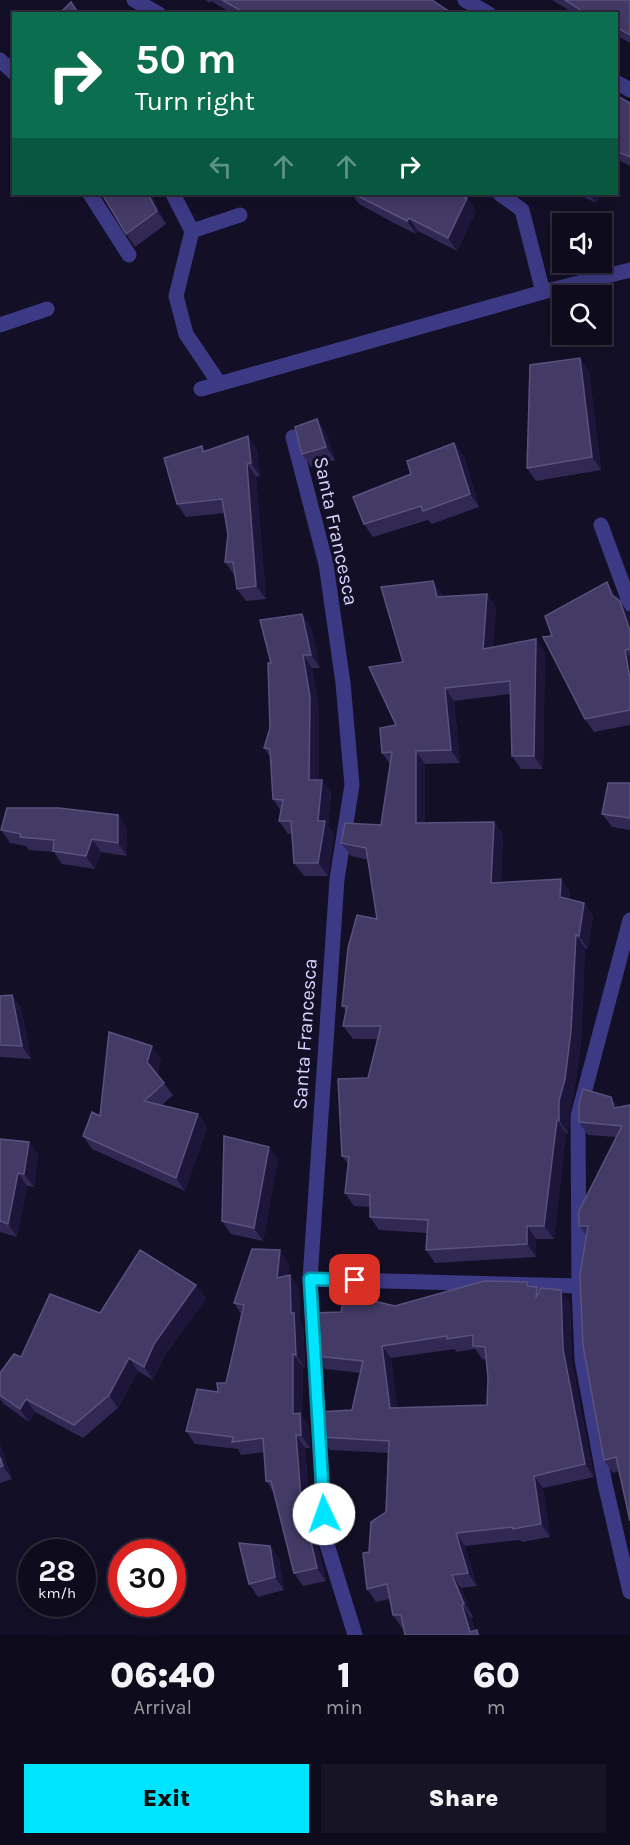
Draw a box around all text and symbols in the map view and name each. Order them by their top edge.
text: 50 m [135,34,237,84]
icon: right [36,36,114,114]
text: Turn right [135,85,255,117]
icon: left [204,150,237,183]
icon: ahead [267,150,300,183]
icon: ahead [330,150,363,183]
icon: right [393,150,426,183]
map controls [552,213,612,345]
button: sound [552,213,612,273]
button: search [552,285,612,345]
street label: Santa Francesca [309,454,363,608]
street label: Santa Francesca [288,958,322,1110]
pin [329,1254,380,1305]
icon: arrive [338,1263,371,1296]
position arrow [292,1482,356,1546]
speed limit sign: 30 [108,1539,186,1617]
text: 28 [38,1553,76,1589]
text: km/h [38,1584,76,1602]
text: 06:40 [110,1654,216,1696]
text: 1 [337,1654,351,1696]
text: 60 [473,1654,520,1696]
text: Arrival [134,1696,192,1719]
text: min [326,1696,362,1719]
text: m [487,1696,506,1719]
button: Exit [24,1764,309,1833]
button: Share [321,1764,606,1833]

